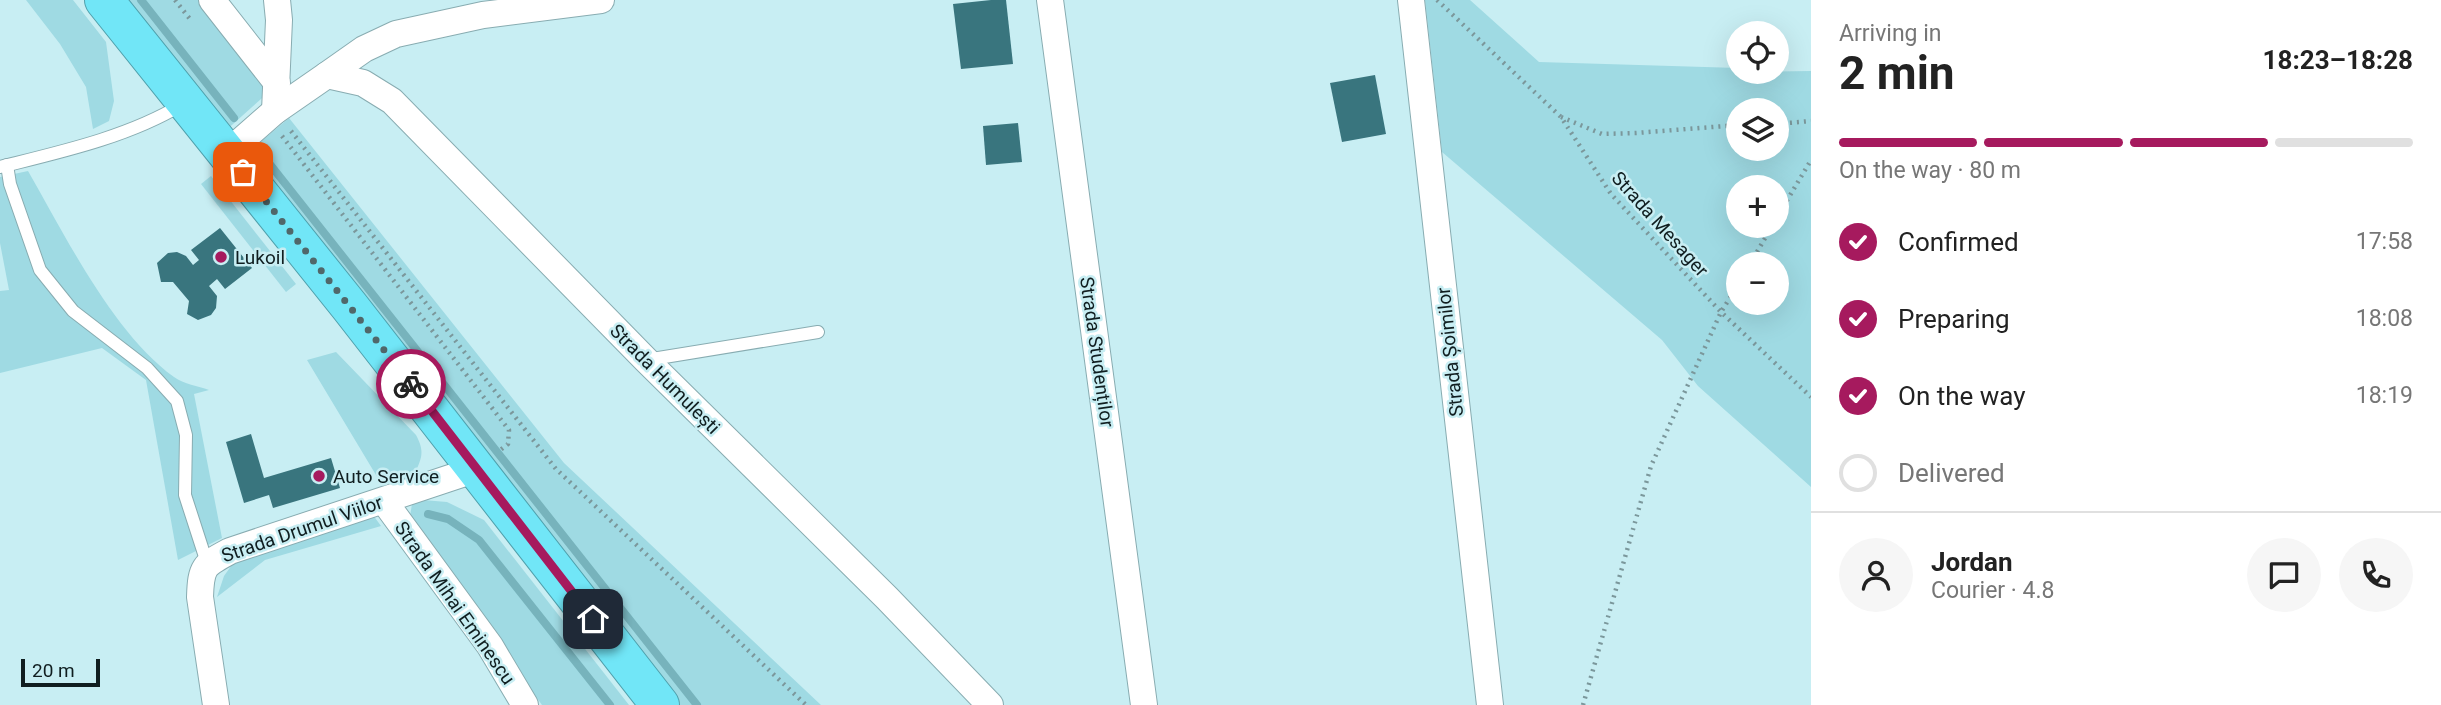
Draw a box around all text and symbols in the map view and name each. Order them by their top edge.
text: Arriving in [1839,20,1942,47]
map controls [1726,21,1789,315]
button: locate [1726,21,1789,84]
text: 18:23–18:28 [2263,45,2413,75]
text: 2 min [1839,46,1955,100]
button: layers [1726,98,1789,161]
pin [213,142,273,202]
icon: bag [224,153,262,191]
text: On the way · 80 m [1839,157,2021,184]
street label: Strada Mesager [1607,167,1714,282]
button: + [1726,175,1789,238]
icon: check [1839,223,1877,261]
text: Confirmed [1898,227,2019,257]
text: 17:58 [2356,228,2413,255]
place label: Lukoil [235,246,285,269]
marker: Lukoil [213,249,229,265]
button: − [1726,252,1789,315]
street label: Strada Studenților [1075,275,1119,429]
street label: Strada Șoimilor [1432,286,1468,418]
icon: check [1839,300,1877,338]
text: Preparing [1898,304,2010,334]
text: 18:08 [2356,305,2413,332]
street label: Strada Humulești [605,319,725,439]
courier [376,349,446,419]
icon: bike [392,365,430,403]
icon: check [1839,377,1877,415]
text: On the way [1898,381,2026,411]
text: 18:19 [2356,382,2413,409]
text: Delivered [1898,458,2005,488]
place label: Auto Service [333,465,439,488]
marker: Auto Service [311,468,327,484]
street label: Strada Drumul Viilor [218,490,386,567]
street label: Strada Mihai Eminescu [390,517,520,689]
button: person [1839,538,1913,612]
button: chat [2247,538,2321,612]
button: phone [2339,538,2413,612]
text: Jordan [1931,547,2013,577]
text: Courier · 4.8 [1931,577,2054,604]
pin [563,589,623,649]
icon: home [574,600,612,638]
scale bar [21,656,100,688]
text: 20 m [32,659,75,682]

